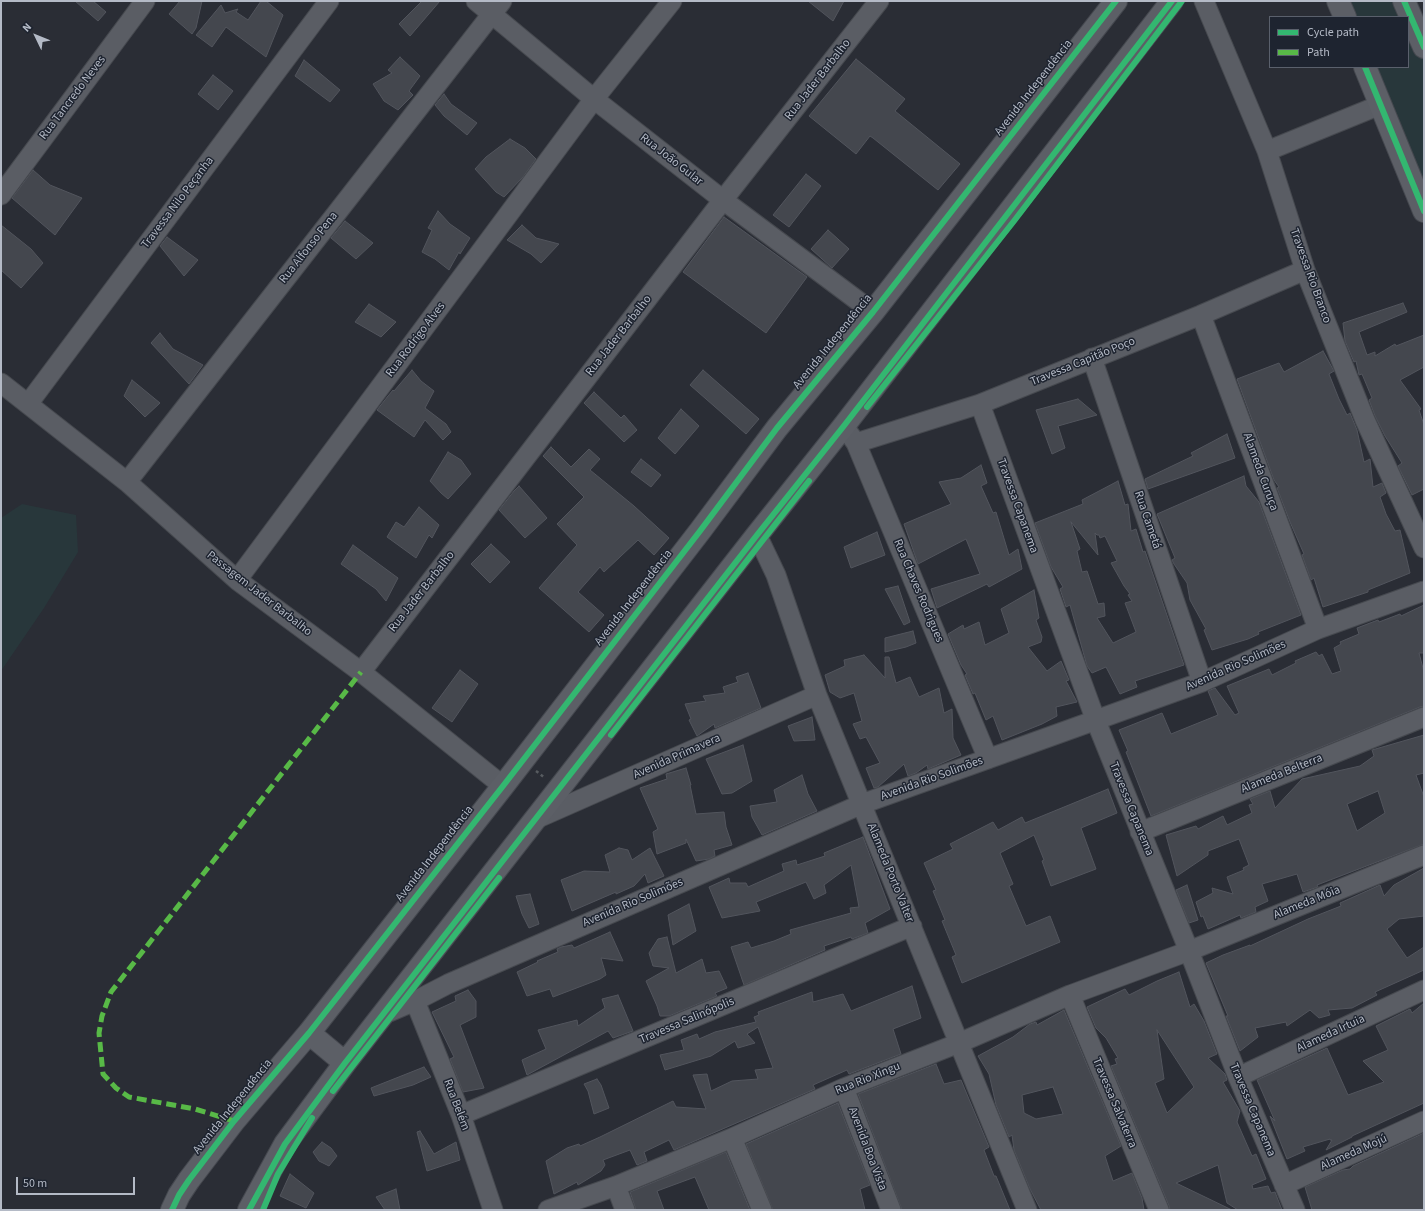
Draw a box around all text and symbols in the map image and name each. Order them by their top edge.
north arrow [16,16,56,56]
legend [1269,16,1409,68]
text: N [19,20,35,35]
text: Cycle path [1307,24,1359,41]
street label: Rua Jader Barbalho [782,37,854,123]
street label: Avenida Independência [992,37,1076,139]
text: Path [1307,44,1330,61]
street label: Rua Tancredo Neves [37,53,109,143]
street label: Rua João Gular [637,131,705,189]
street label: Travessa Nilo Peçanha [139,154,217,252]
street label: Rua Alfonso Pena [277,209,341,287]
street label: Travessa Rio Branco [1286,227,1334,325]
street label: Avenida Independência [790,292,876,392]
street label: Rua Jader Barbalho [583,293,655,379]
street label: Rua Rodrigo Alves [383,300,449,380]
street label: Travessa Capitão Poço [1028,334,1138,390]
street label: Alameda Curuça [1239,431,1281,513]
street label: Travessa Capanema [993,457,1041,555]
street label: Rua Cametá [1130,489,1164,551]
street label: Rua Chaves Rodrigues [890,537,946,645]
street label: Avenida Independência [592,547,676,649]
street label: Passagem Jader Barbalho [204,548,314,640]
street label: Rua Jader Barbalho [386,549,458,635]
street label: Avenida Rio Solimões [1184,638,1288,694]
street label: Avenida Primavera [631,731,723,783]
street label: Alameda Belterra [1239,751,1325,797]
street label: Avenida Rio Solimões [879,754,985,804]
street label: Travessa Capanema [1106,760,1156,858]
street label: Avenida Independência [393,803,477,905]
street label: Alameda Porto Valter [864,821,916,925]
street label: Avenida Rio Solimões [581,875,685,931]
street label: Alameda Móia [1271,883,1343,923]
street label: Travessa Salinópolis [637,995,737,1047]
street label: Alameda Irtuia [1295,1012,1367,1056]
street label: Travessa Salvaterra [1089,1056,1139,1150]
street label: Avenida Independência [190,1057,276,1157]
street label: Rua Rio Xingu [833,1059,903,1099]
street label: Travessa Capanema [1226,1061,1278,1159]
street label: Rua Belém [440,1077,472,1133]
street label: Avenida Boa Vista [844,1105,890,1193]
street label: Alameda Mojú [1318,1132,1390,1174]
scale bar [18,1169,137,1195]
text: 50 m [23,1175,47,1192]

